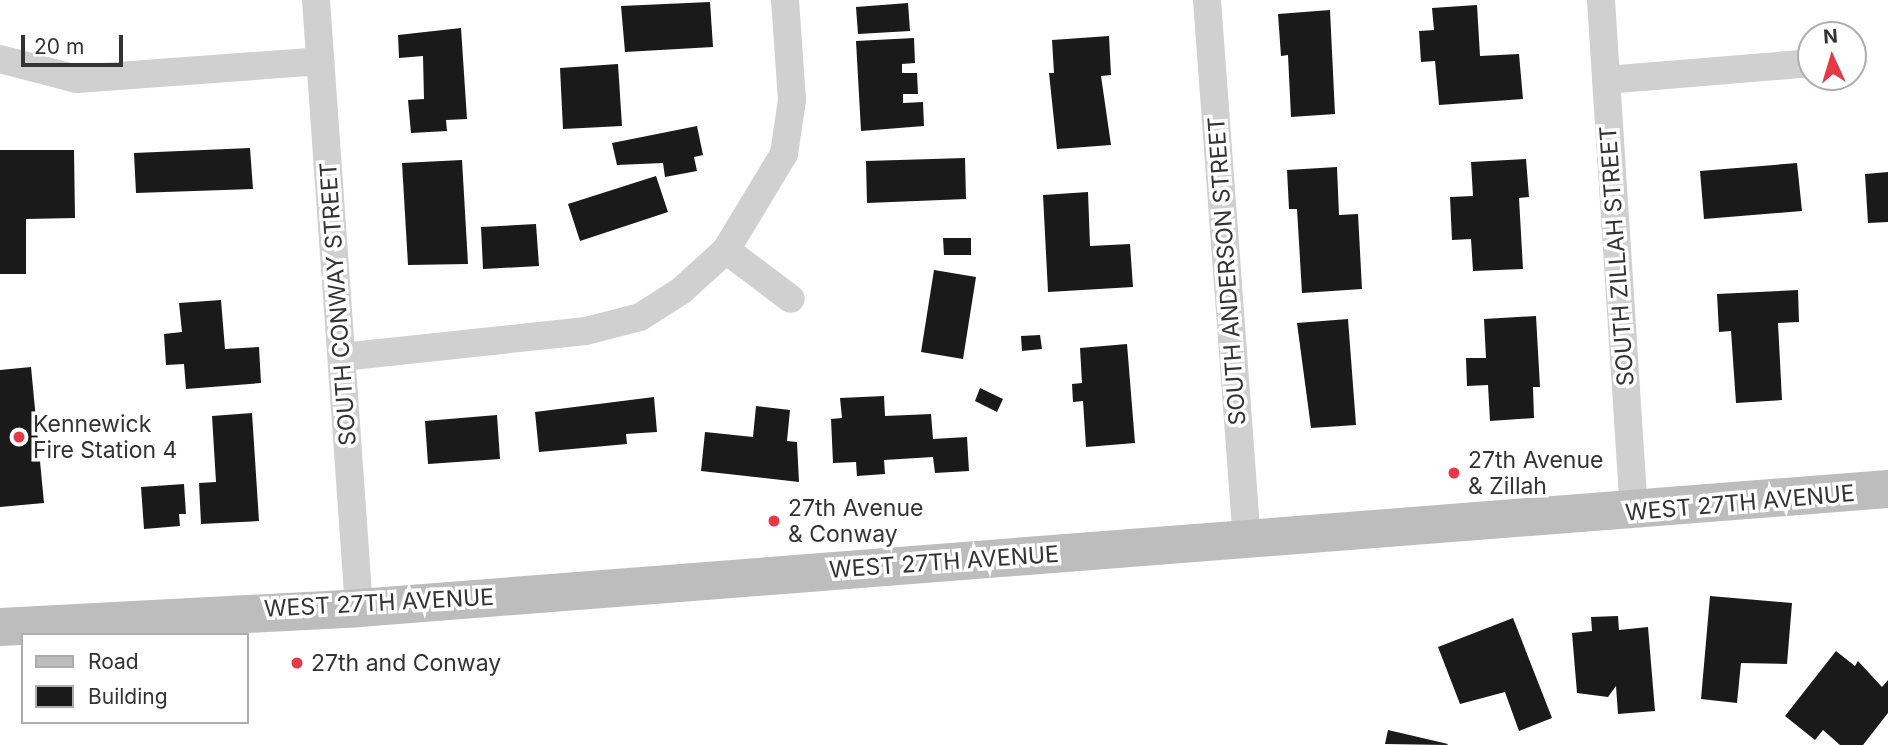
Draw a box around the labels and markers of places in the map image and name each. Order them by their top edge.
place label: Kennewick Fire Station 4 [33,410,177,464]
marker: Kennewick Fire Station 4 [11,429,27,445]
place label: 27th Avenue & Zillah [1468,446,1603,500]
marker: 27th Avenue & Zillah [1446,465,1462,481]
place label: 27th Avenue & Conway [788,494,923,548]
marker: 27th Avenue & Conway [766,513,782,529]
place label: 27th and Conway [311,649,501,677]
marker: 27th and Conway [289,655,305,671]

